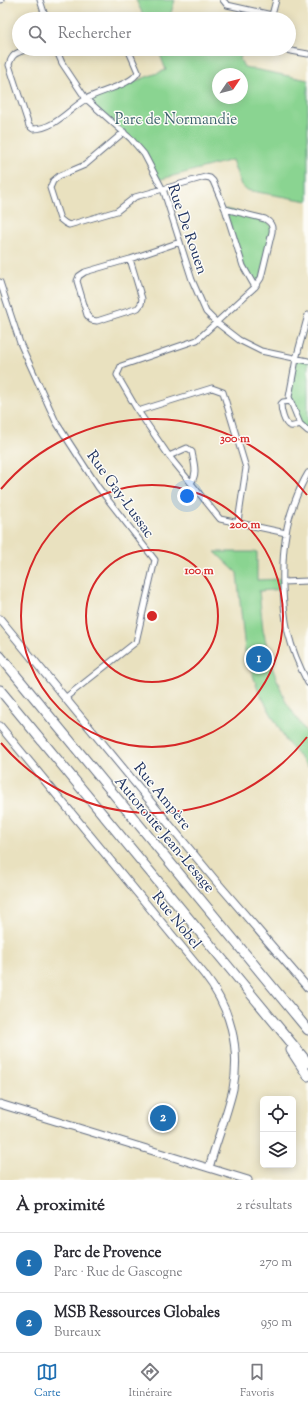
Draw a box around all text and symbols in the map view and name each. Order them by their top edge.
search box [12,12,296,56]
icon: search [26,23,48,45]
text: Rechercher [58,24,131,45]
north arrow [212,68,248,104]
park label: Parc de Normandie [115,110,237,131]
street label: Rue De Rouen [161,182,212,278]
text: 300 m [220,430,250,448]
street label: Rue Gay-Lussac [81,447,159,543]
your location [177,486,197,506]
text: 200 m [230,516,260,534]
text: 100 m [183,562,214,580]
centre of rings [145,609,159,623]
pin: 1 [246,644,272,674]
street label: Rue Ampère [128,759,196,835]
street label: Autoroute Jean-Lesage [109,772,219,898]
street label: Rue Nobel [146,888,205,954]
map controls [260,1096,296,1168]
button: locate [260,1096,296,1132]
pin: 2 [150,1103,176,1133]
button: layers [260,1132,296,1168]
text: À proximité [16,1194,105,1218]
text: 2 résultats [236,1197,292,1215]
text: Parc de Provence [54,1243,162,1264]
text: 1 [27,1254,31,1272]
text: 270 m [259,1254,292,1272]
text: Parc · Rue de Gascogne [54,1264,183,1282]
text: MSB Ressources Globales [54,1303,220,1324]
text: 2 [26,1314,32,1332]
text: 950 m [261,1314,292,1332]
text: Bureaux [54,1324,101,1342]
tab: Carte [34,1361,61,1401]
tab: Itinéraire [129,1361,172,1401]
tab: Favoris [240,1361,274,1401]

